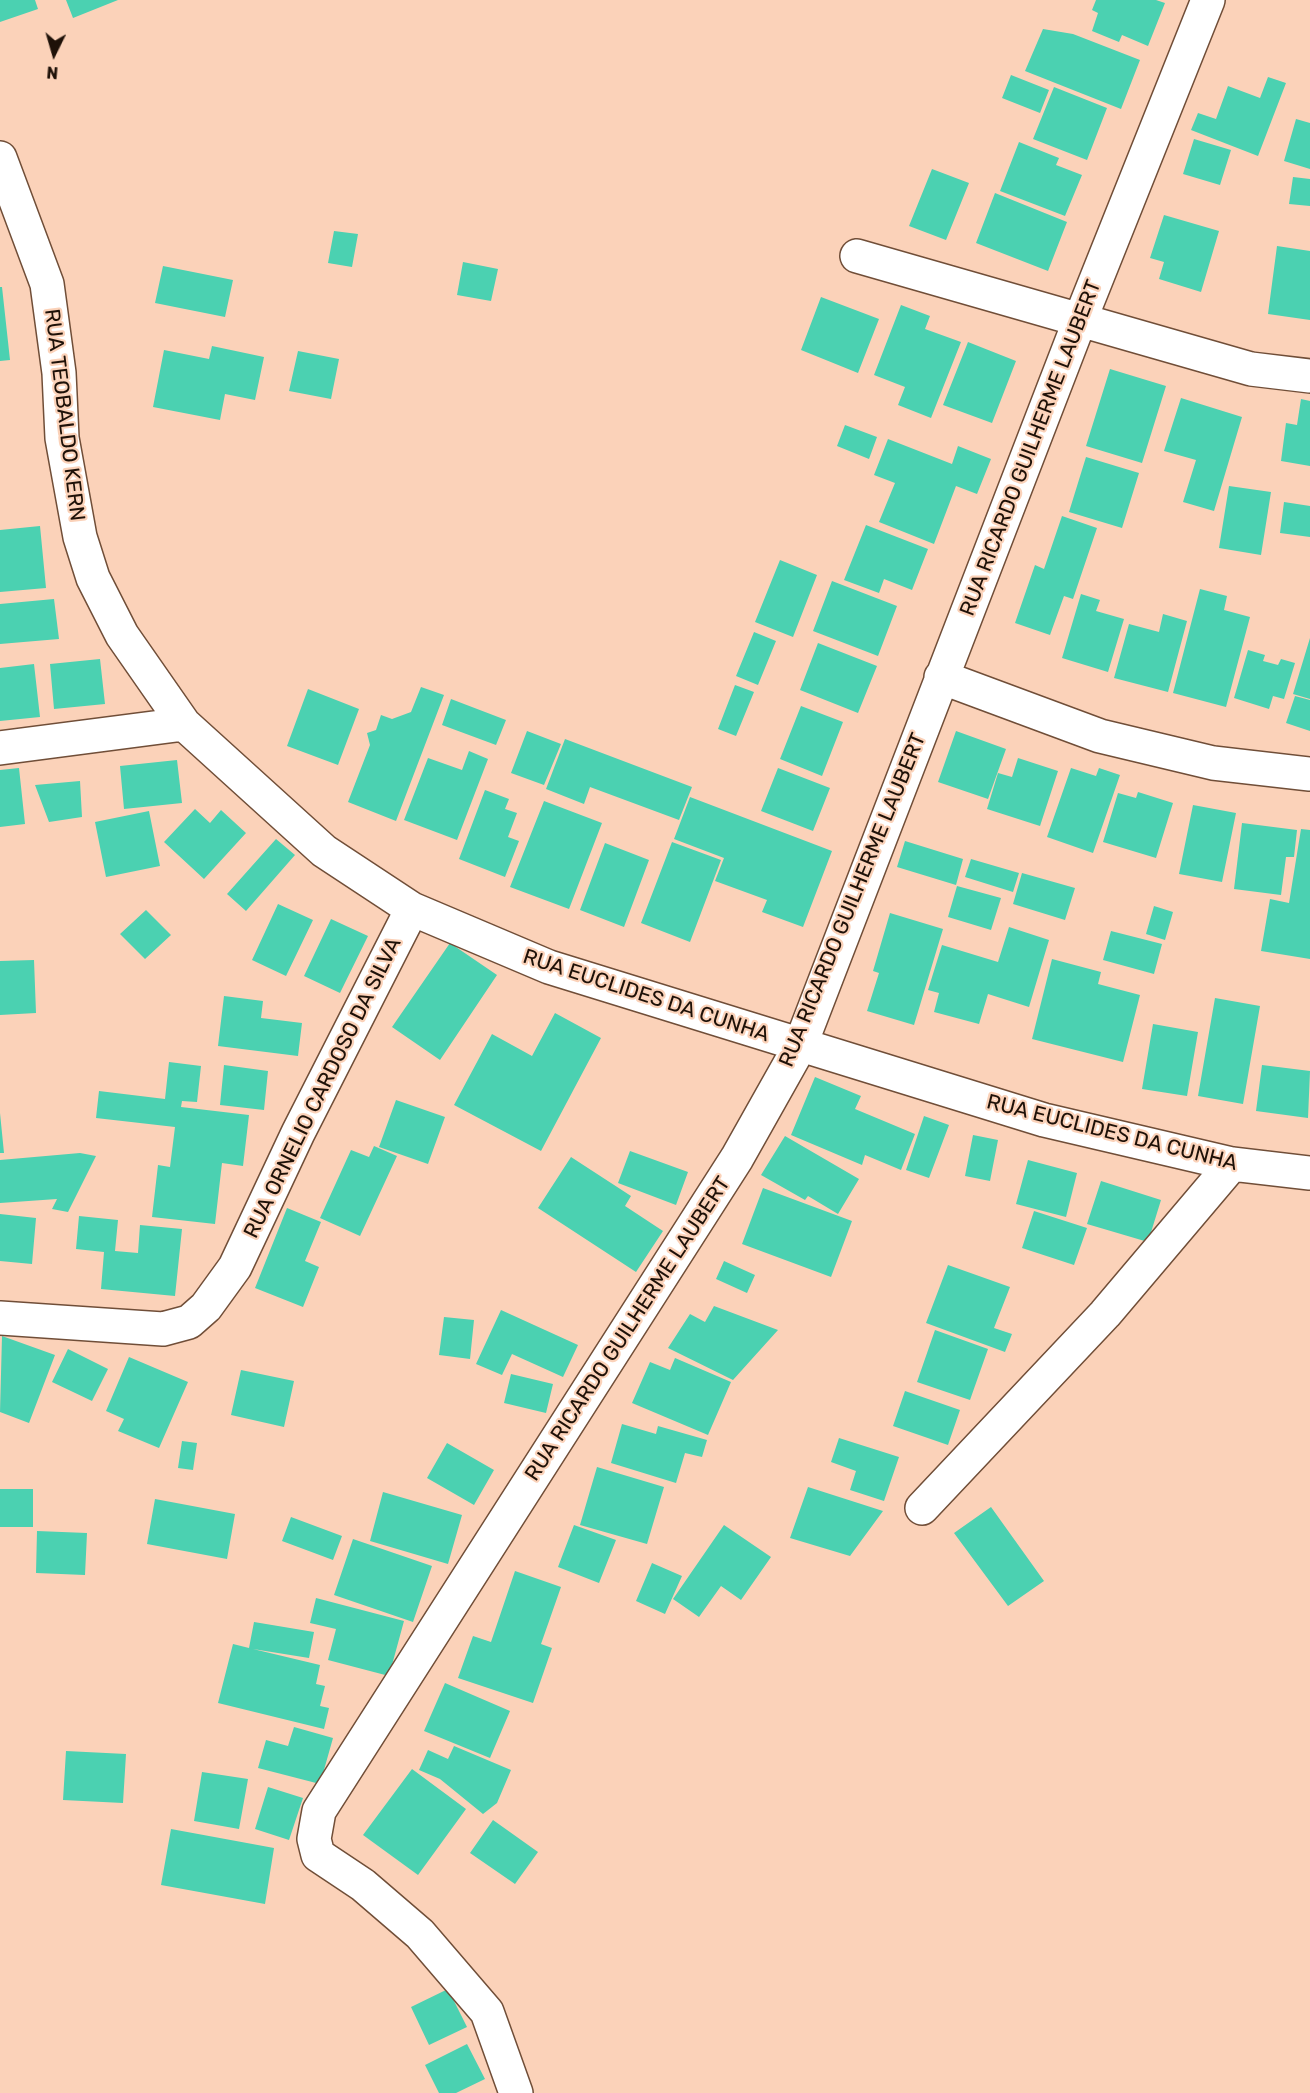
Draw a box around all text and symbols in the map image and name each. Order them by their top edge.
north arrow [24,24,84,84]
text: N [46,62,59,82]
street label: RUA RICARDO GUILHERME LAUBERT [955,276,1107,620]
street label: RUA TEOBALDO KERN [38,307,90,523]
street label: RUA RICARDO GUILHERME LAUBERT [774,729,932,1071]
street label: RUA ORNELIO CARDOSO DA SILVA [239,934,407,1242]
street label: RUA EUCLIDES DA CUNHA [520,944,772,1048]
street label: RUA EUCLIDES DA CUNHA [984,1090,1240,1176]
street label: RUA RICARDO GUILHERME LAUBERT [520,1172,736,1486]

